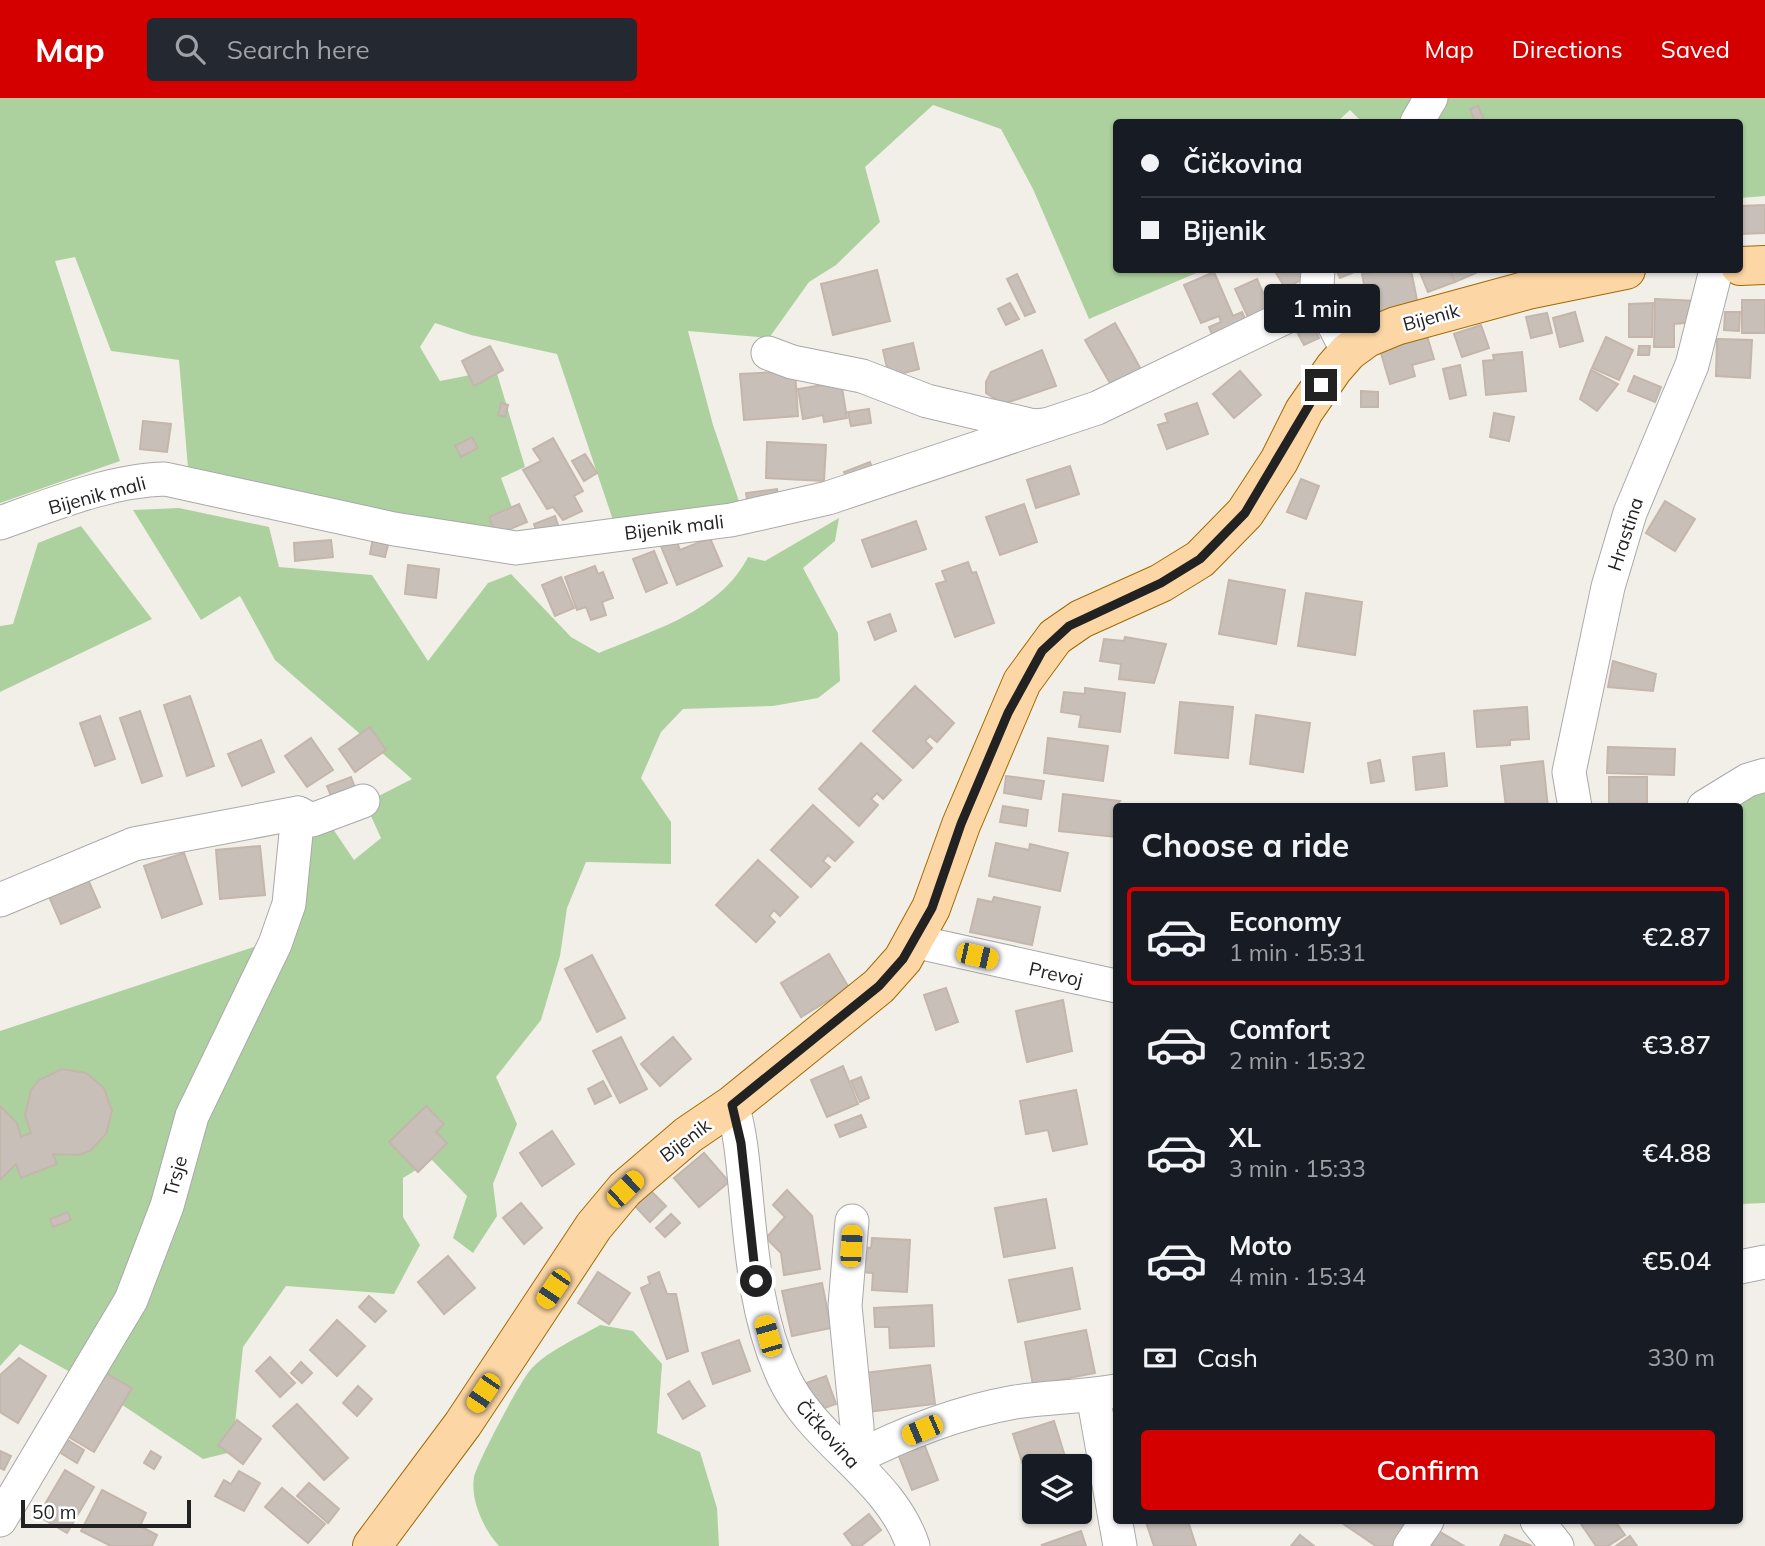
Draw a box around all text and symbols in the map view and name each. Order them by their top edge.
search box [147,18,637,81]
text: Map [35,29,105,70]
icon: search [171,30,209,68]
text: Search here [227,33,370,66]
text: Map [1424,34,1474,64]
text: Directions [1512,34,1623,64]
text: Saved [1661,34,1730,64]
text: Čičkovina [1183,147,1303,180]
text: Bijenik [1183,214,1266,247]
callout: 1 min [1263,284,1379,332]
text: 1 min [1292,294,1352,323]
street label: Bijenik [1400,298,1462,336]
route end [1305,369,1337,401]
street label: Bijenik mali [46,470,148,520]
street label: Hrastina [1602,494,1648,574]
street label: Bijenik mali [623,509,725,545]
text: Choose a ride [1141,825,1349,865]
icon: car [1145,905,1208,968]
text: Economy [1229,905,1341,938]
text: €2.87 [1642,920,1711,953]
text: 1 min · 15:31 [1229,938,1366,967]
car [955,941,1000,971]
street label: Prevoj [1027,956,1085,992]
icon: car [1145,1013,1208,1076]
text: Comfort [1229,1013,1330,1046]
text: €3.87 [1642,1028,1711,1061]
text: 2 min · 15:32 [1229,1046,1366,1075]
street label: Bijenik [655,1113,715,1167]
icon: car [1145,1121,1208,1184]
text: XL [1229,1121,1261,1154]
text: €4.88 [1642,1136,1711,1169]
street label: Trsje [158,1153,192,1199]
text: 3 min · 15:33 [1229,1154,1366,1183]
car [603,1167,648,1211]
car [840,1224,863,1268]
icon: car [1145,1229,1208,1292]
text: Moto [1229,1229,1292,1262]
text: €5.04 [1642,1244,1711,1277]
text: 4 min · 15:34 [1229,1262,1366,1291]
route start [740,1265,772,1297]
car [533,1266,574,1312]
car [753,1313,784,1359]
icon: cash [1141,1339,1179,1377]
text: Cash [1197,1341,1258,1374]
text: 330 m [1647,1343,1715,1372]
car [463,1370,504,1416]
street label: Čičkovina [791,1395,865,1473]
car [899,1412,946,1448]
button: Confirm [1141,1430,1715,1510]
map controls [1022,1454,1092,1524]
button: layers [1022,1454,1092,1524]
scale bar [21,1497,191,1529]
text: 50 m [32,1500,76,1524]

